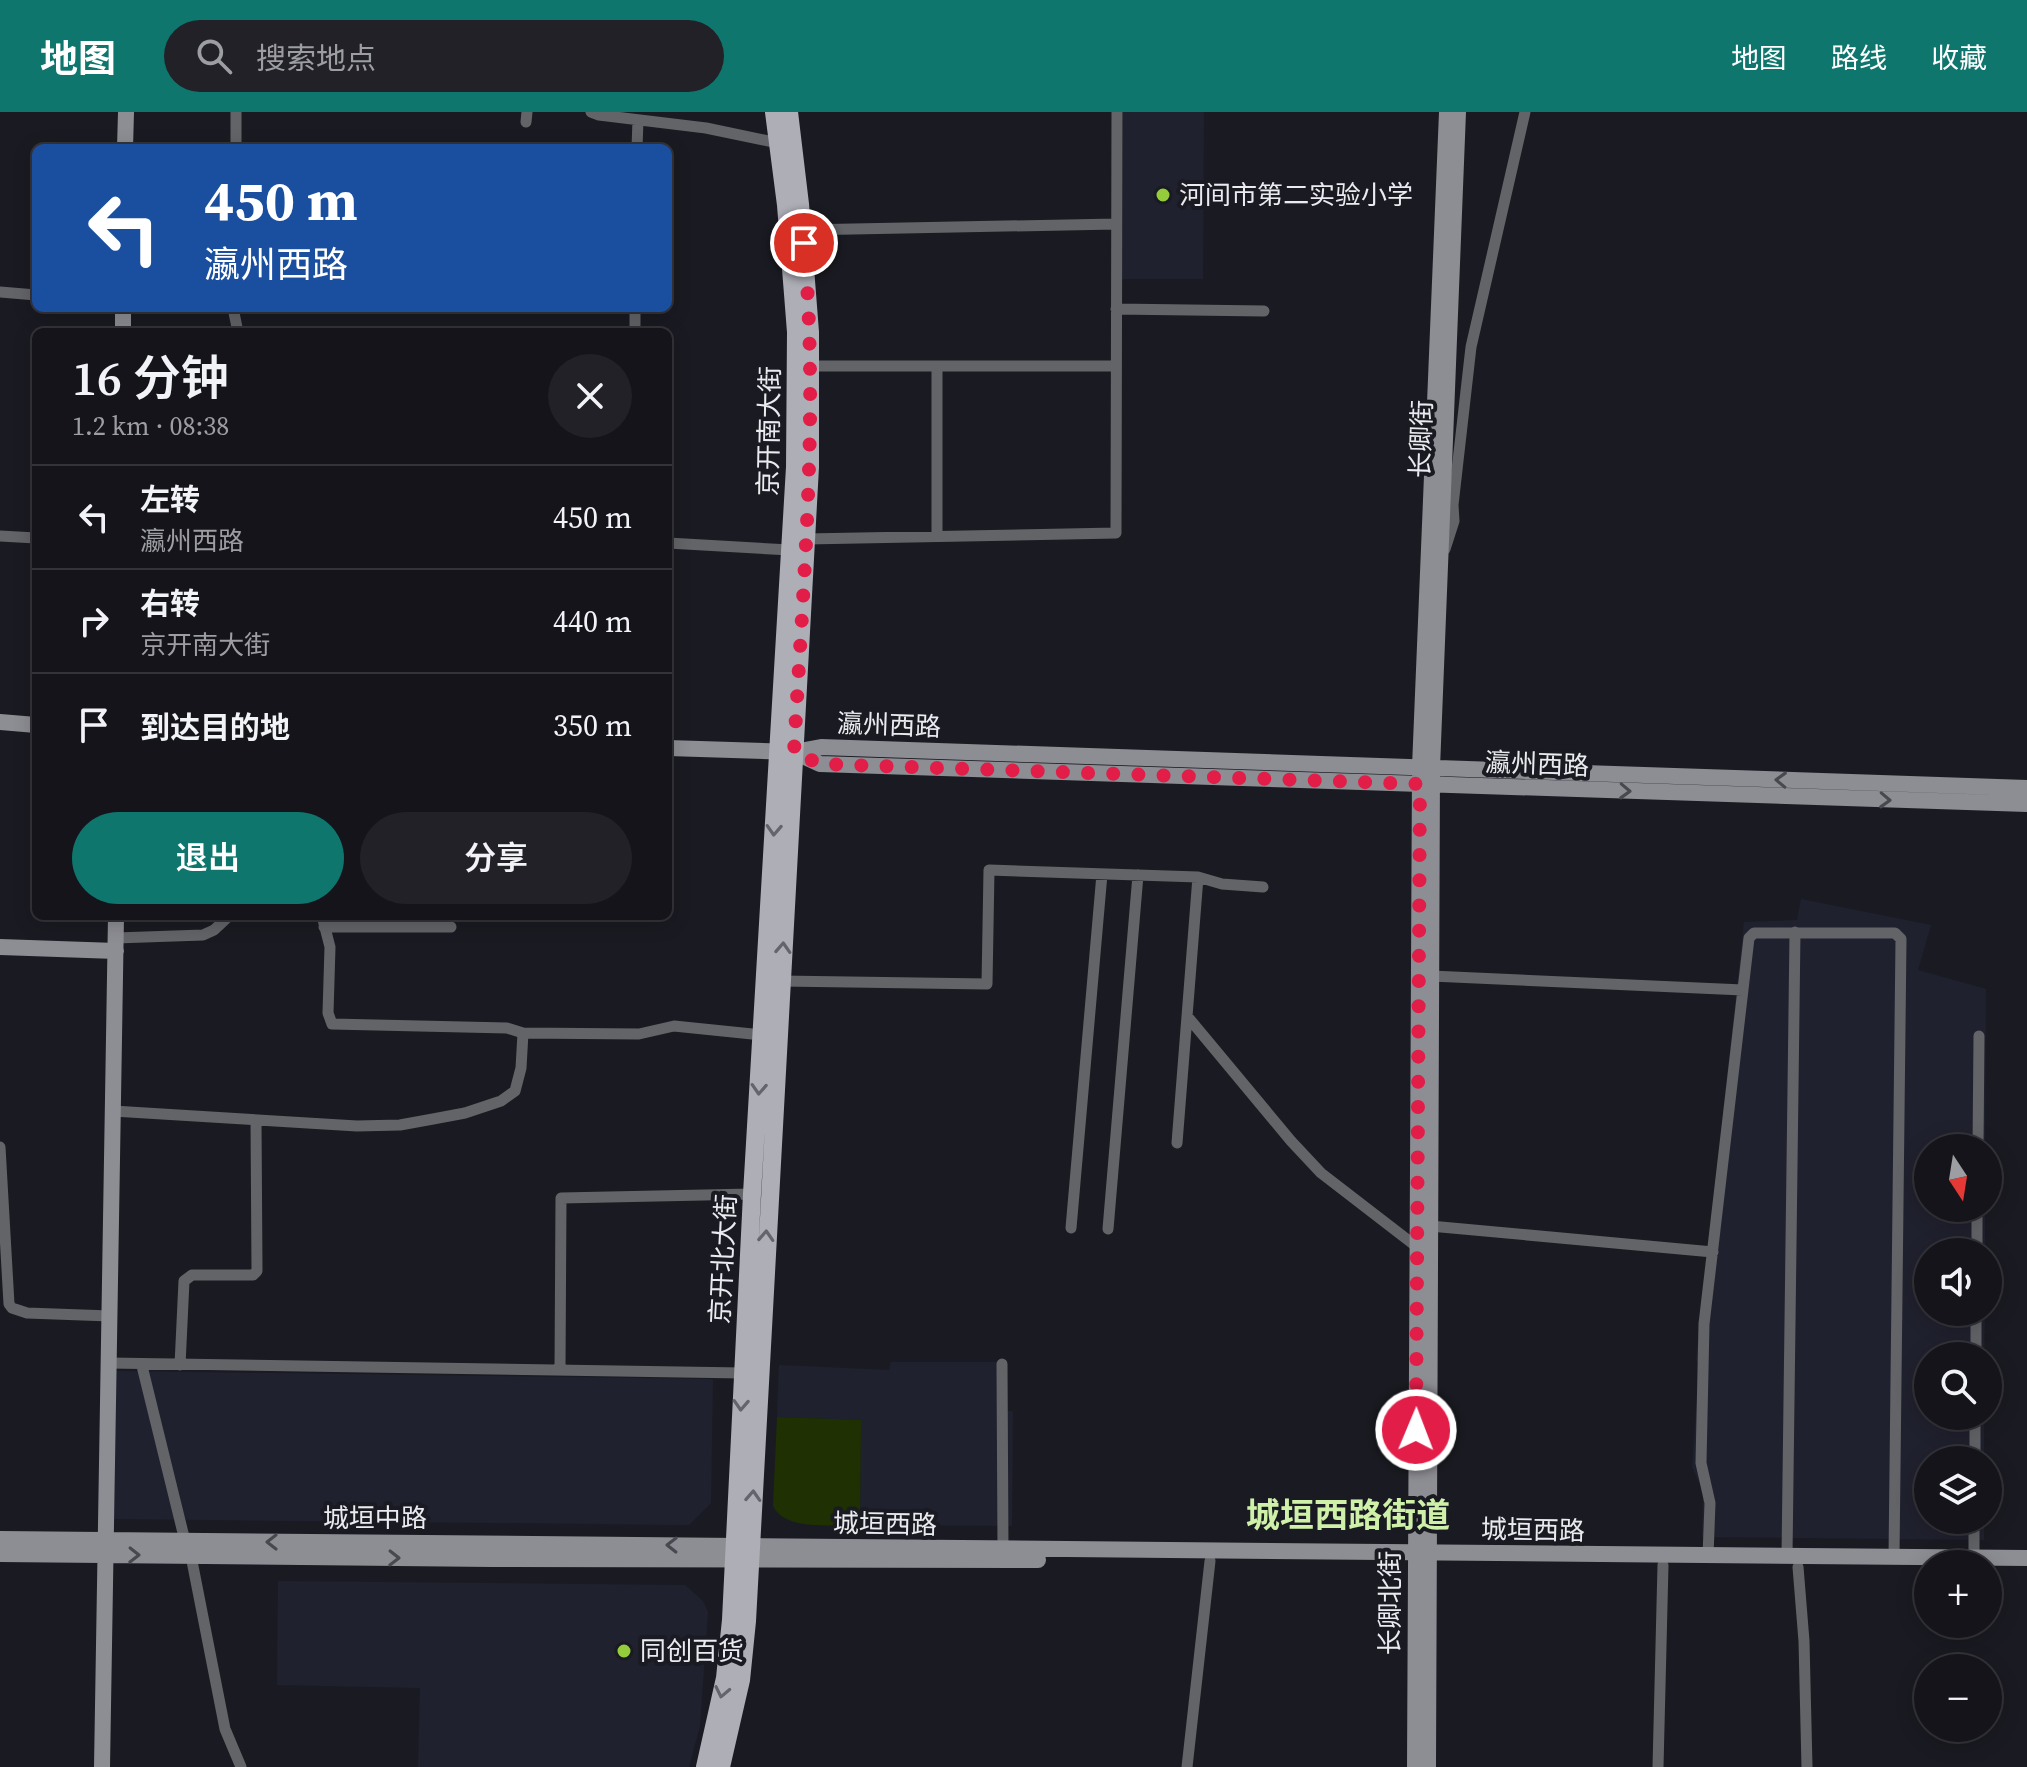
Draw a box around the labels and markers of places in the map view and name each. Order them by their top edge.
place label: 河间市第二实验小学 [1179,177,1413,213]
marker: 河间市第二实验小学 [1154,186,1172,204]
pin [770,209,838,277]
place label: 同创百货 [640,1633,744,1669]
marker: 同创百货 [615,1642,633,1660]

